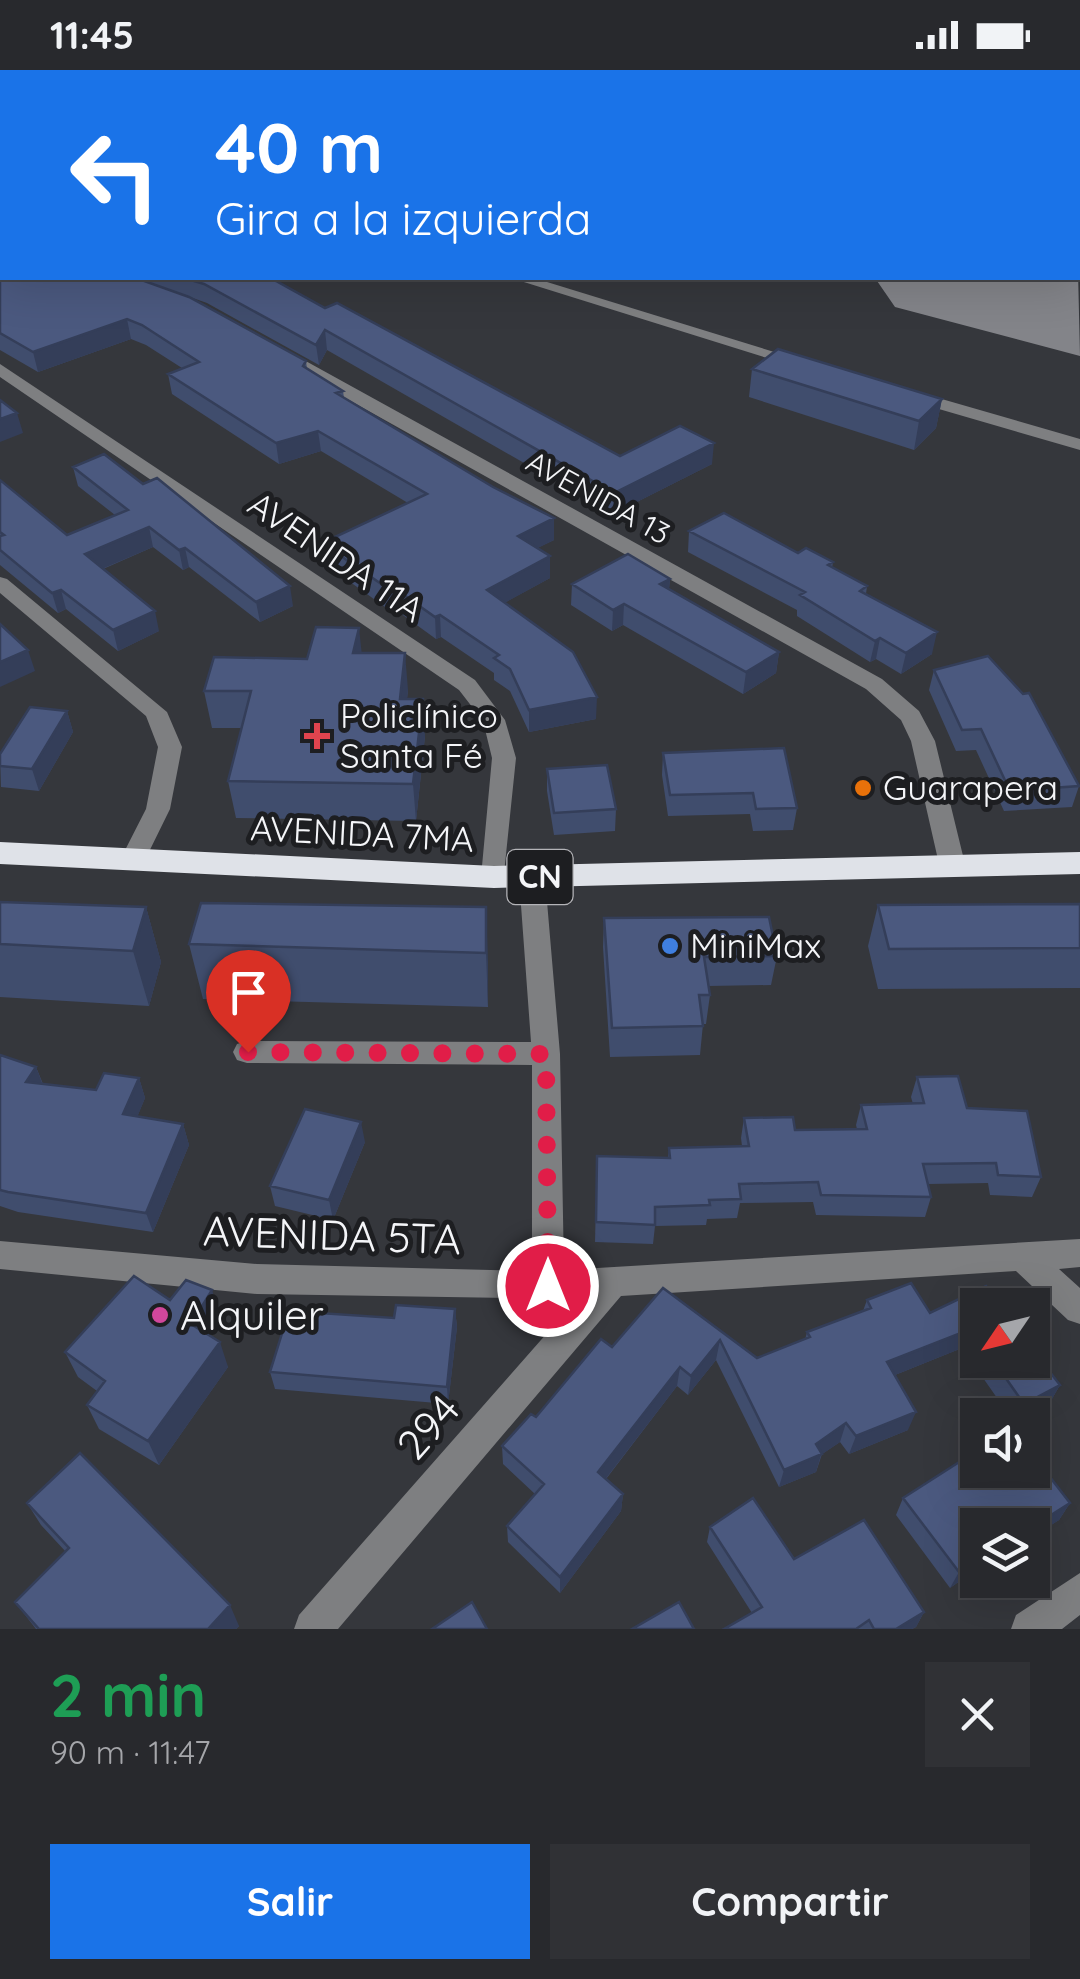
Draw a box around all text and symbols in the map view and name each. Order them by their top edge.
text: 11:45 [50,11,134,59]
text: 40 m [215,103,383,191]
icon: left [50,110,180,240]
text: Gira a la izquierda [215,190,591,246]
street label: AVENIDA 13 [520,442,677,552]
street label: AVENIDA 11A [240,481,433,631]
place label: Policlínico Santa Fé [340,693,498,777]
marker: Policlínico Santa Fé [304,723,330,749]
place label: Guarapera [883,765,1058,809]
marker: Guarapera [852,777,874,799]
street label: AVENIDA 7MA [249,805,475,861]
road number: CN [508,850,572,904]
place label: MiniMax [690,923,821,967]
marker: MiniMax [659,935,681,957]
pin [206,950,291,1053]
icon: arrive [221,965,276,1020]
street label: AVENIDA 5TA [202,1204,462,1265]
position arrow [496,1234,600,1338]
place label: Alquiler [180,1288,324,1341]
north arrow [960,1288,1050,1378]
map controls [960,1288,1050,1598]
marker: Alquiler [149,1304,171,1326]
street label: 294 [385,1383,470,1470]
button: sound [960,1398,1050,1488]
button: layers [960,1508,1050,1598]
text: 2 min [50,1657,206,1732]
button: close [925,1662,1030,1767]
text: 90 m · 11:47 [50,1732,211,1772]
button: Salir [50,1844,530,1959]
button: Compartir [550,1844,1030,1959]

